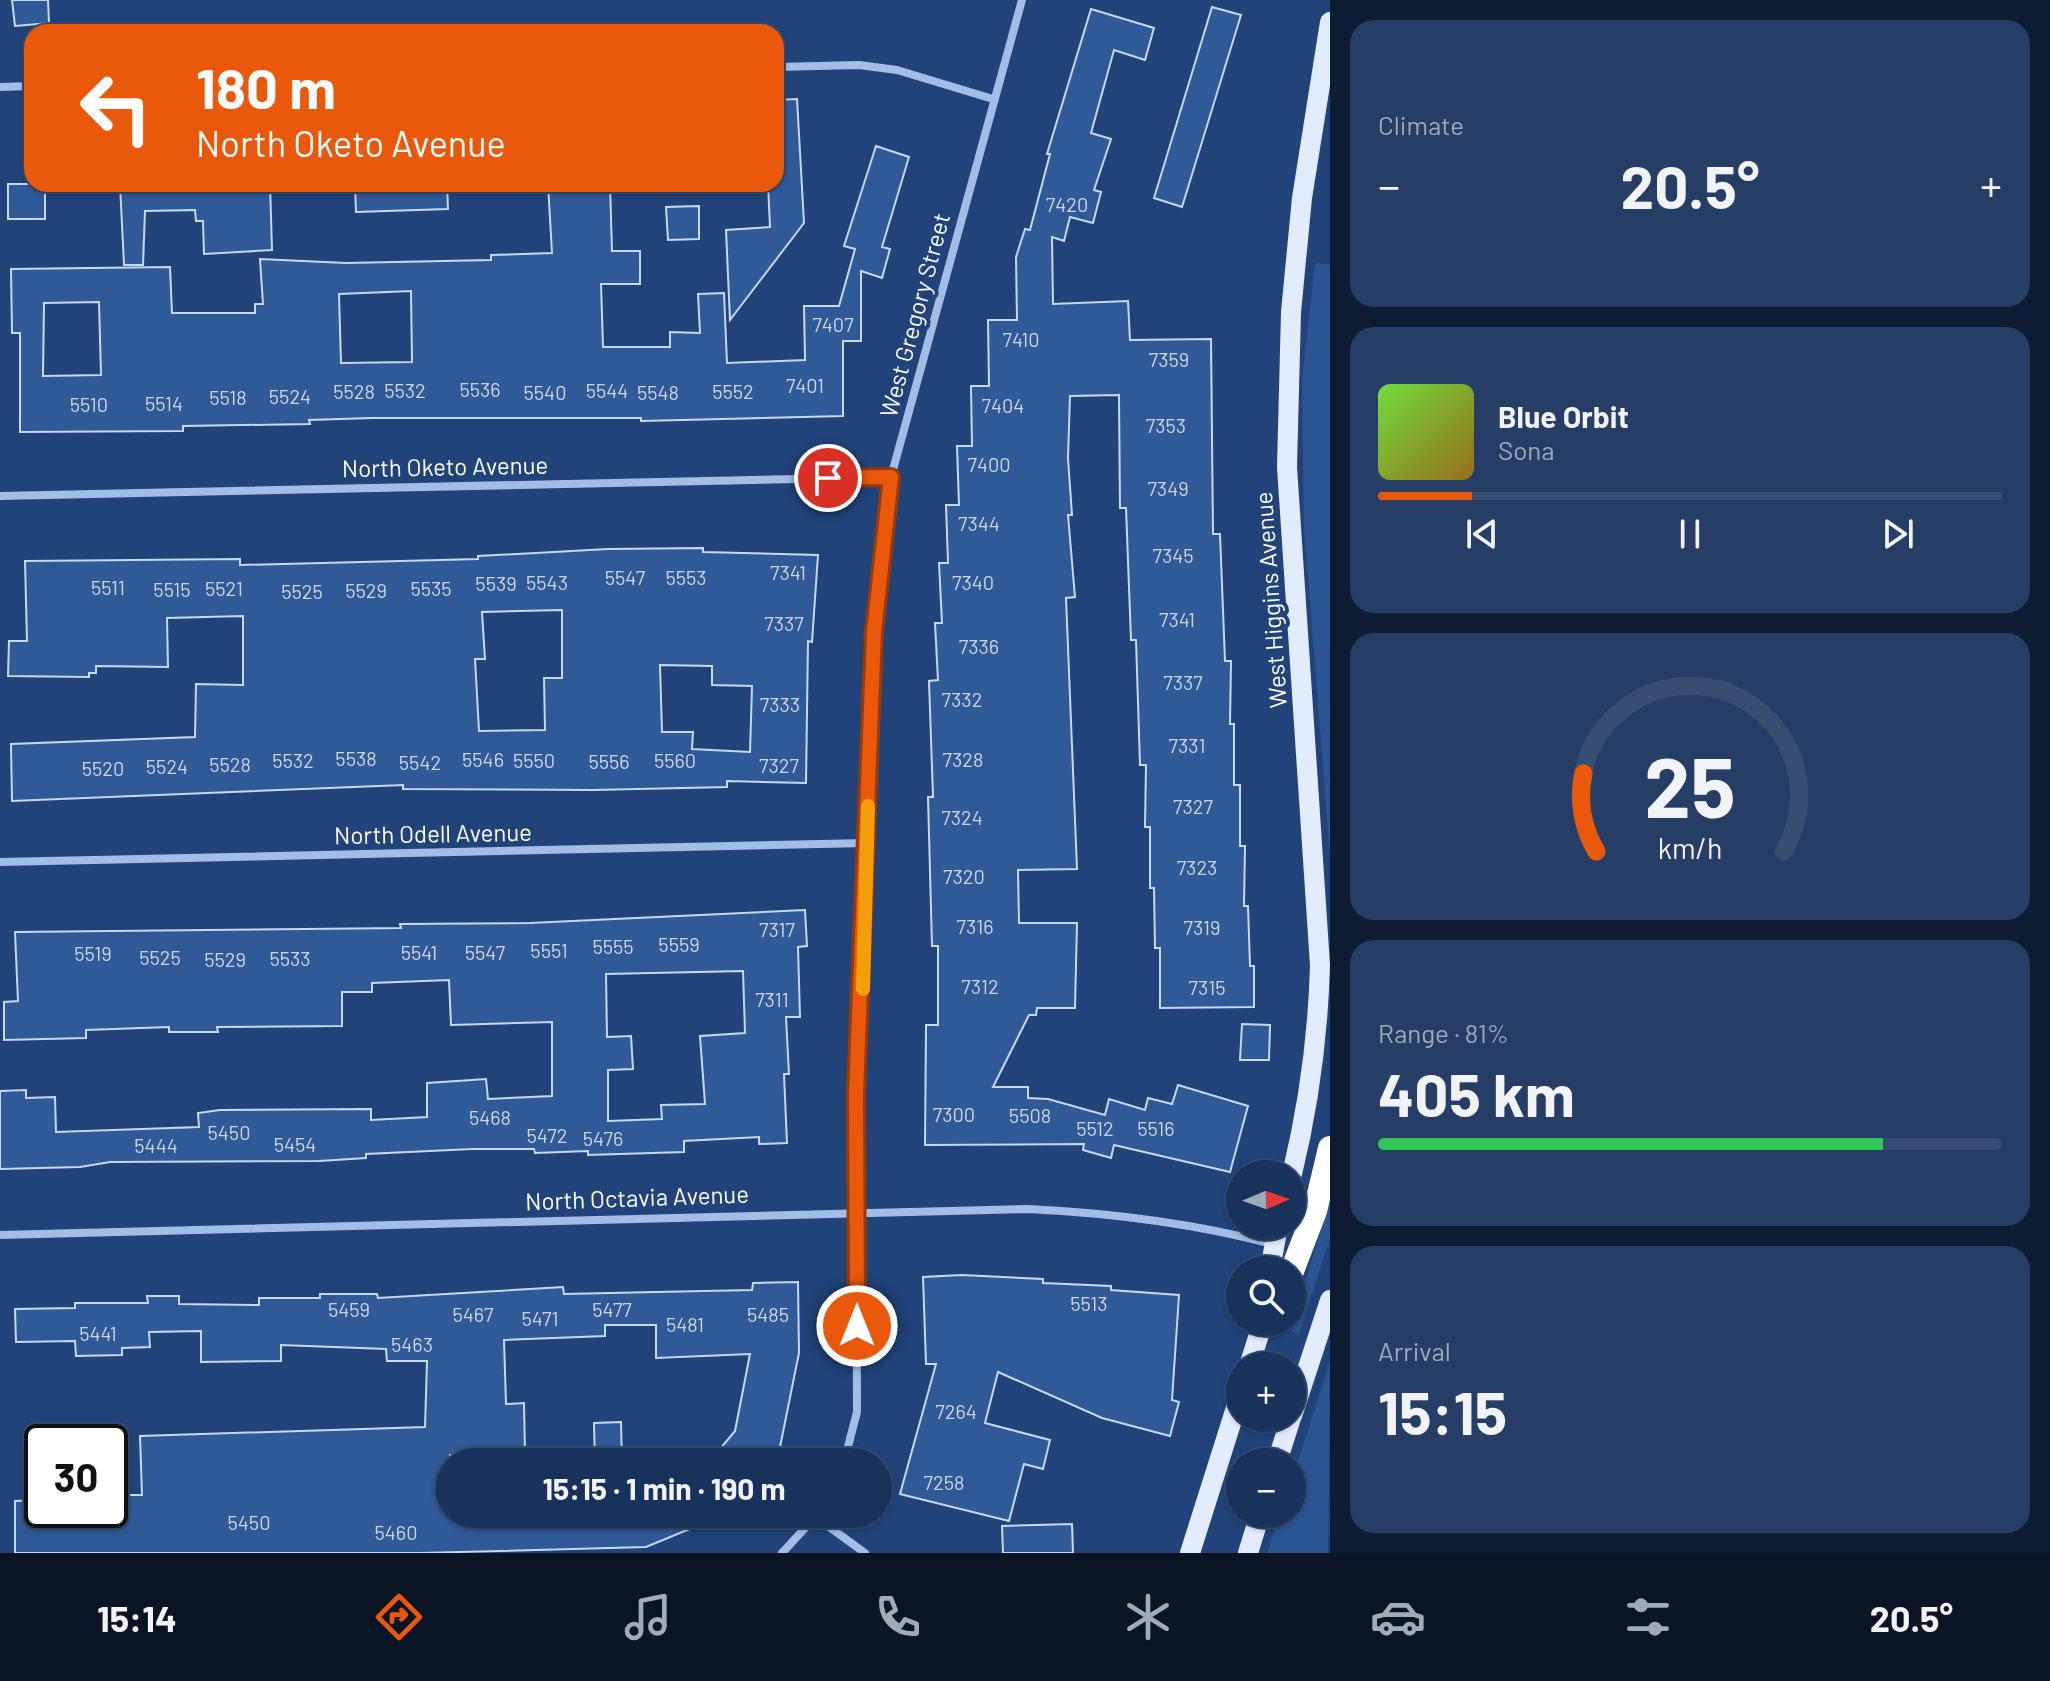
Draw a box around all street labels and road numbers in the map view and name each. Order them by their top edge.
street label: West Gregory Street [873,210,955,420]
street label: North Oketo Avenue [342,450,548,482]
street label: West Higgins Avenue [1248,491,1292,709]
street label: North Odell Avenue [334,817,532,849]
street label: North Octavia Avenue [525,1179,749,1215]

